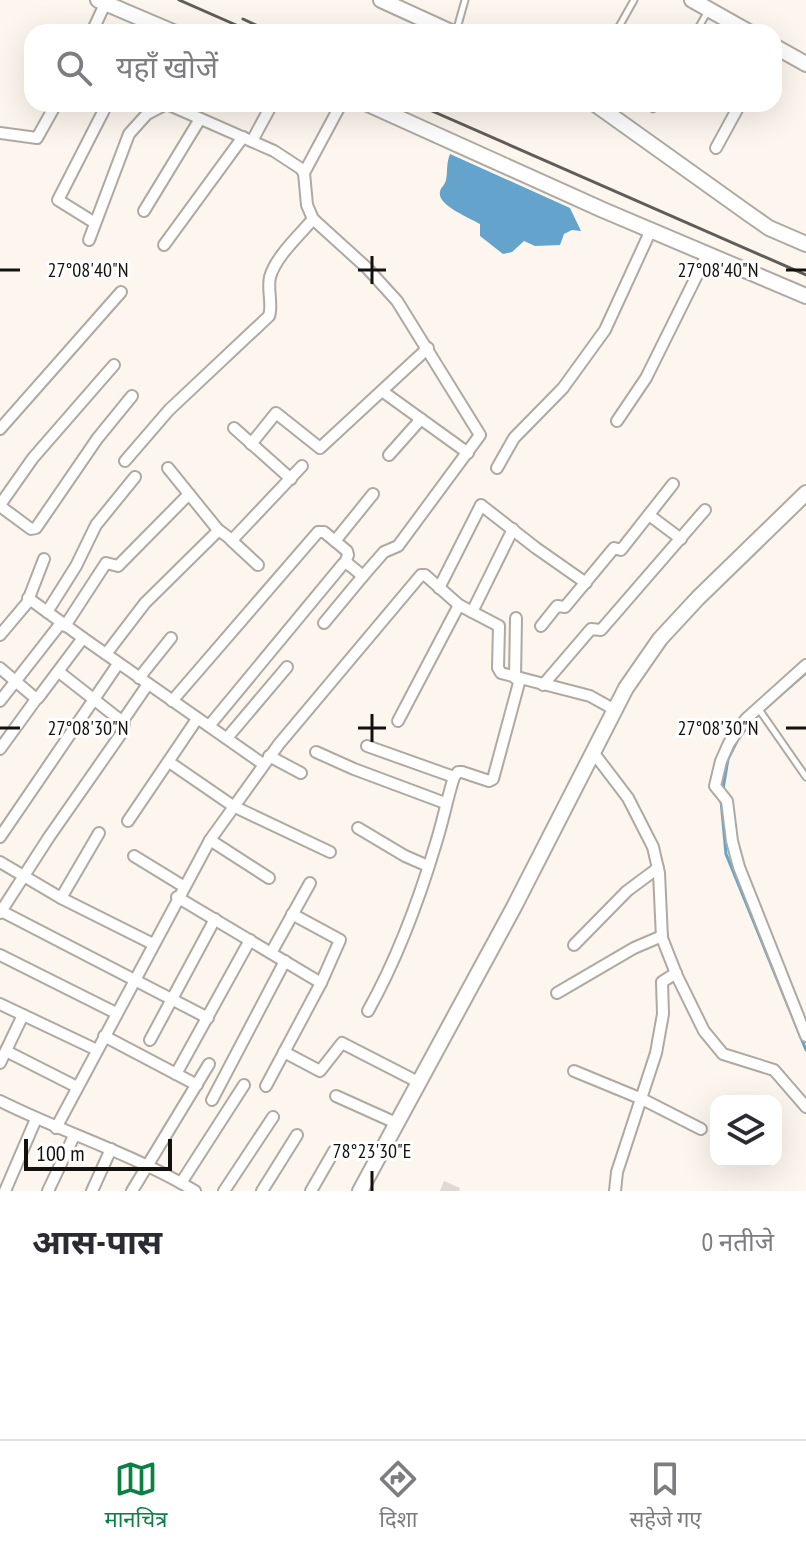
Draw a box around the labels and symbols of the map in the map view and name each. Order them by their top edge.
text: 27°08'40"N [48,257,128,283]
text: 27°08'40"N [678,257,758,283]
text: 27°08'30"N [48,715,128,741]
text: 27°08'30"N [678,715,758,741]
scale bar [24,1135,172,1171]
text: 78°23'30"E [333,1138,411,1164]

